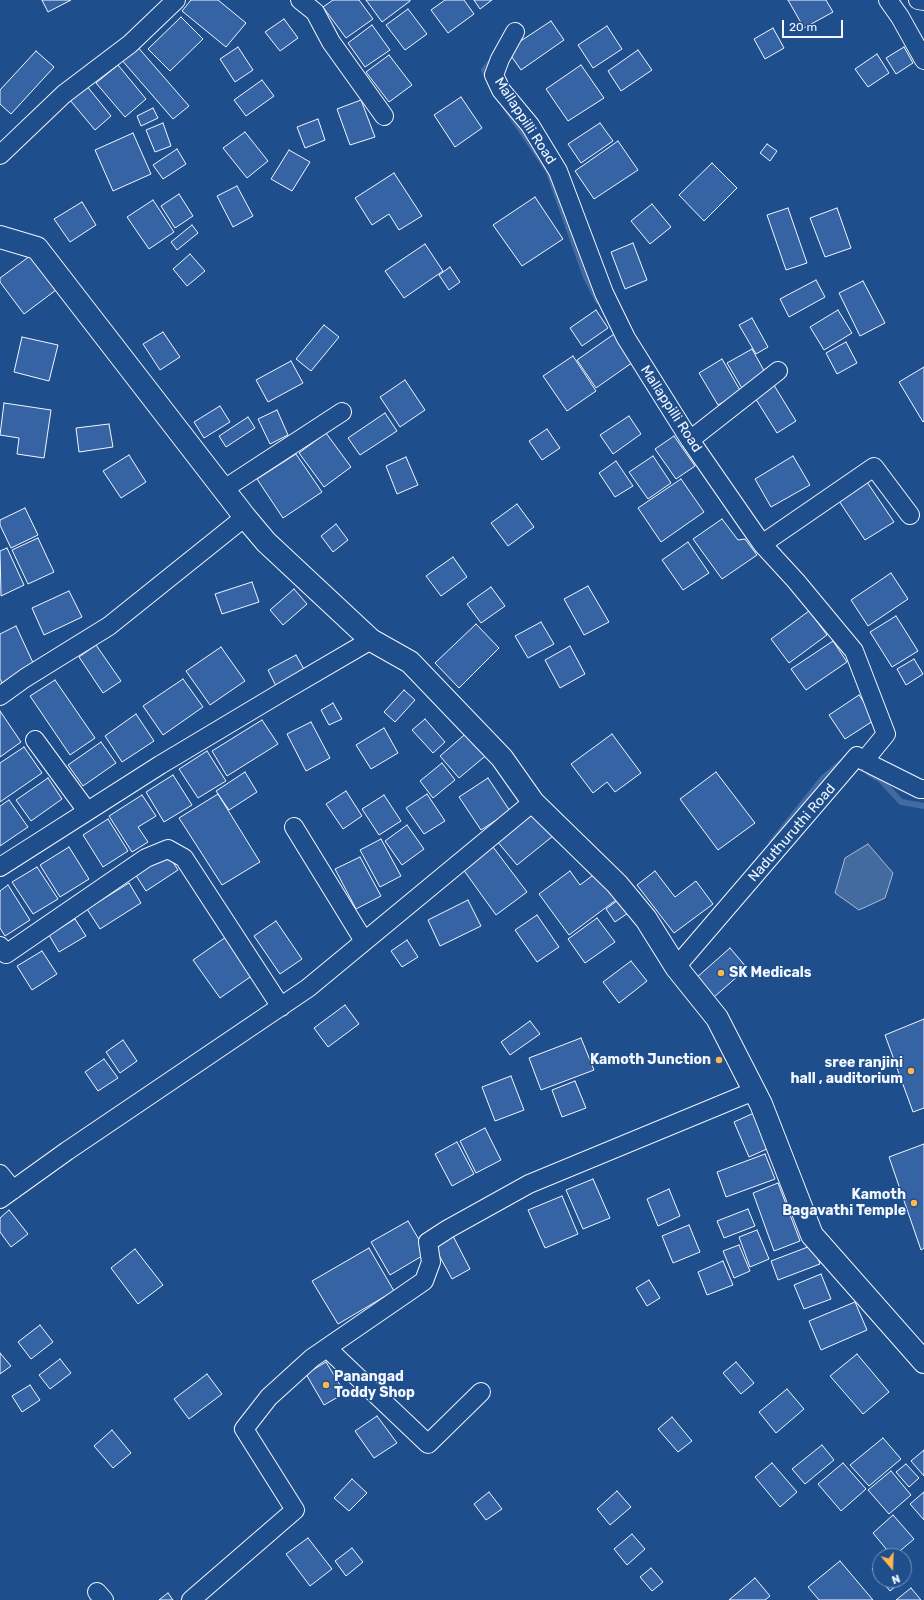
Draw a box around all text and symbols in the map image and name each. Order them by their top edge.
scale bar [784,12,845,38]
text: 20 m [789,20,817,34]
street label: Mallappilli Road [491,74,559,168]
street label: Mallappilli Road [637,362,705,456]
street label: Naduthuruthi Road [745,781,839,885]
place label: SK Medicals [729,965,812,981]
marker: SK Medicals [716,968,726,978]
place label: Kamoth Junction [590,1052,711,1068]
marker: Kamoth Junction [714,1055,724,1065]
place label: sree ranjini hall , auditorium [790,1055,903,1088]
marker: sree ranjini hall , auditorium [906,1066,916,1076]
place label: Kamoth Bagavathi Temple [782,1187,906,1220]
marker: Kamoth Bagavathi Temple [909,1198,919,1208]
place label: Panangad Toddy Shop [334,1369,415,1402]
marker: Panangad Toddy Shop [321,1380,331,1390]
north arrow [872,1548,912,1588]
text: N [890,1571,902,1586]

